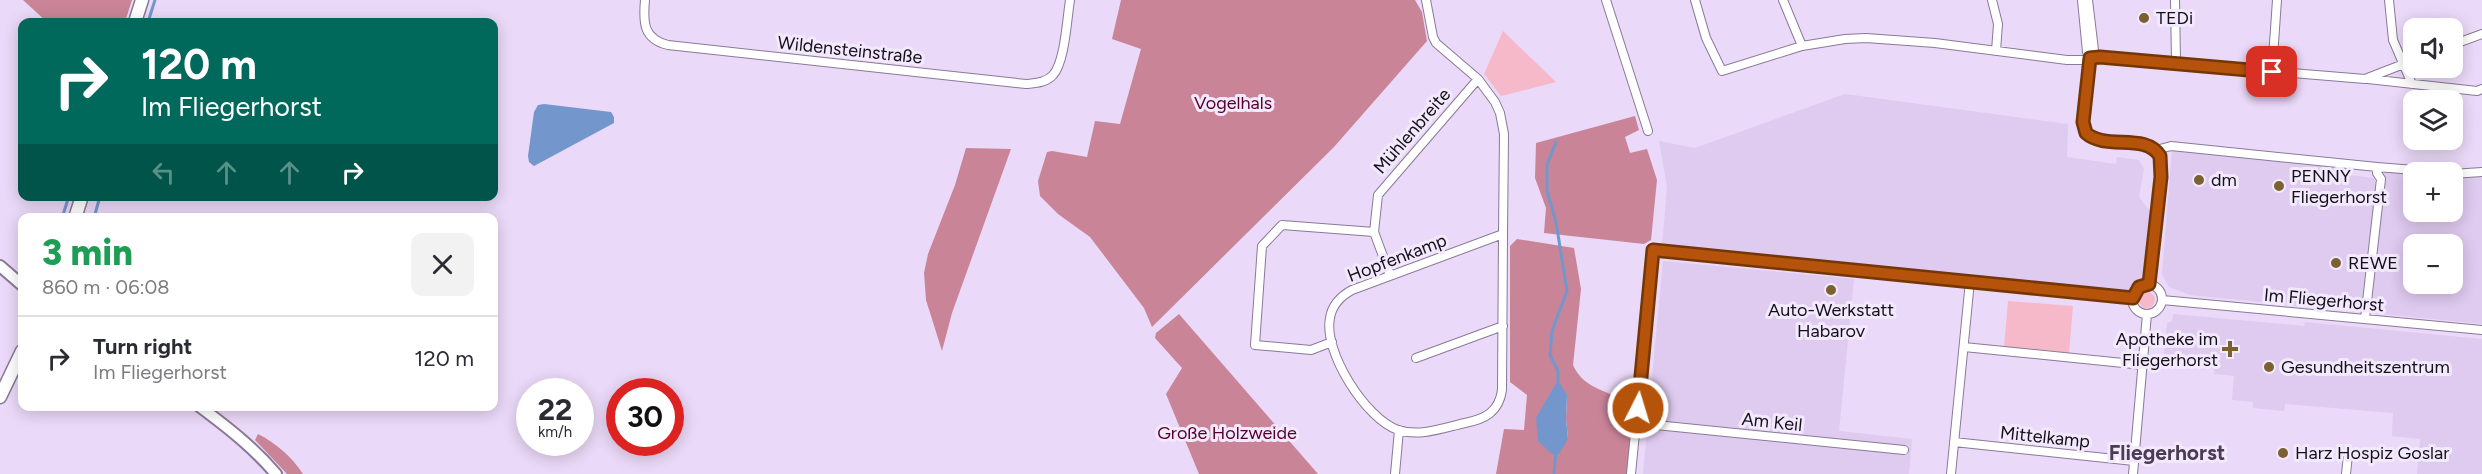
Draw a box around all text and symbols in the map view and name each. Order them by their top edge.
place label: TEDi [2156,7,2193,29]
marker: TEDi [2137,11,2151,25]
map controls [2403,18,2463,294]
button: sound [2403,18,2463,78]
street label: Wildensteinstraße [777,31,924,69]
text: 120 m [141,39,257,90]
icon: right [42,42,120,120]
pin [2246,46,2297,97]
icon: arrive [2255,55,2288,88]
street label: Mühlenbreite [1369,84,1455,178]
text: Im Fliegerhorst [141,90,322,123]
button: layers [2403,90,2463,150]
park label: Vogelhals [1194,92,1272,114]
icon: left [147,156,180,189]
icon: ahead [210,156,243,189]
icon: ahead [273,156,306,189]
icon: right [336,156,369,189]
button: + [2403,162,2463,222]
place label: PENNY Fliegerhorst [2291,165,2387,208]
place label: dm [2211,169,2237,191]
marker: dm [2192,173,2206,187]
marker: PENNY Fliegerhorst [2272,179,2286,193]
street label: Hopfenkamp [1344,229,1450,287]
text: 3 min [42,231,133,274]
button: close [411,233,474,296]
button: − [2403,234,2463,294]
place label: REWE [2348,252,2398,274]
marker: REWE [2329,256,2343,270]
text: 860 m · 06:08 [42,275,170,299]
marker: Auto-Werkstatt Habarov [1824,283,1838,297]
street label: Im Fliegerhorst [2263,284,2385,316]
place label: Auto-Werkstatt Habarov [1768,299,1894,342]
place label: Apotheke im Fliegerhorst [2116,328,2218,371]
text: Turn right [93,333,192,360]
icon: right [42,342,75,375]
marker: Apotheke im Fliegerhorst [2223,342,2237,356]
text: 120 m [414,345,474,372]
place label: Gesundheitszentrum [2281,356,2450,378]
text: Im Fliegerhorst [93,360,227,384]
marker: Gesundheitszentrum [2262,360,2276,374]
position arrow [1606,376,1670,440]
speed limit sign: 30 [606,378,684,456]
text: 22 [538,391,572,428]
street label: Am Keil [1741,408,1803,436]
street label: Mittelkamp [1999,421,2091,453]
park label: Große Holzweide [1157,422,1297,444]
text: km/h [538,423,572,441]
district label: Fliegerhorst [2109,440,2225,465]
place label: Harz Hospiz Goslar [2295,442,2449,464]
marker: Harz Hospiz Goslar [2276,446,2290,460]

